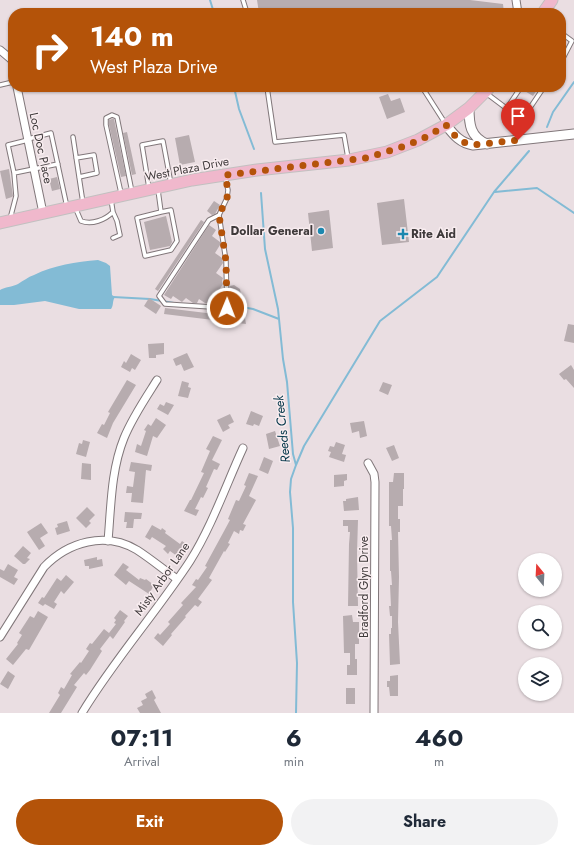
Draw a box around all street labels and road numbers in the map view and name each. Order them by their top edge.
street label: Loc Doc Place [25,111,57,185]
street label: West Plaza Drive [144,152,230,186]
street label: Bradford Glyn Drive [355,536,373,638]
street label: Misty Arbor Lane [130,539,194,619]

